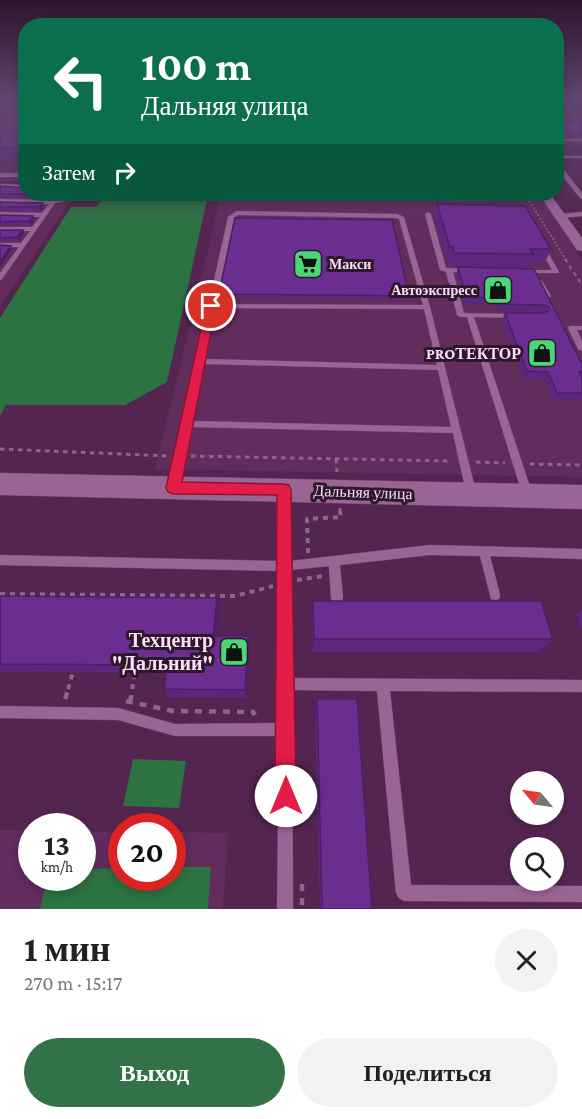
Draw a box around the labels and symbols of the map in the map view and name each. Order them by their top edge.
supermarket icon: Макси [292,248,324,280]
place label: Макси [329,256,371,272]
shop icon: Автоэкспресс [482,274,514,306]
pin [185,280,236,331]
place label: Автоэкспресс [391,282,477,298]
shop icon: PROТЕКТОР [526,337,558,369]
place label: PROТЕКТОР [426,345,521,362]
street label: Дальняя улица [313,482,413,503]
place label: Техцентр "Дальний" [112,629,213,675]
shop icon: Техцентр "Дальний" [218,636,250,668]
position arrow [254,764,318,828]
north arrow [510,771,564,825]
speed limit sign: 20 [108,813,186,891]

